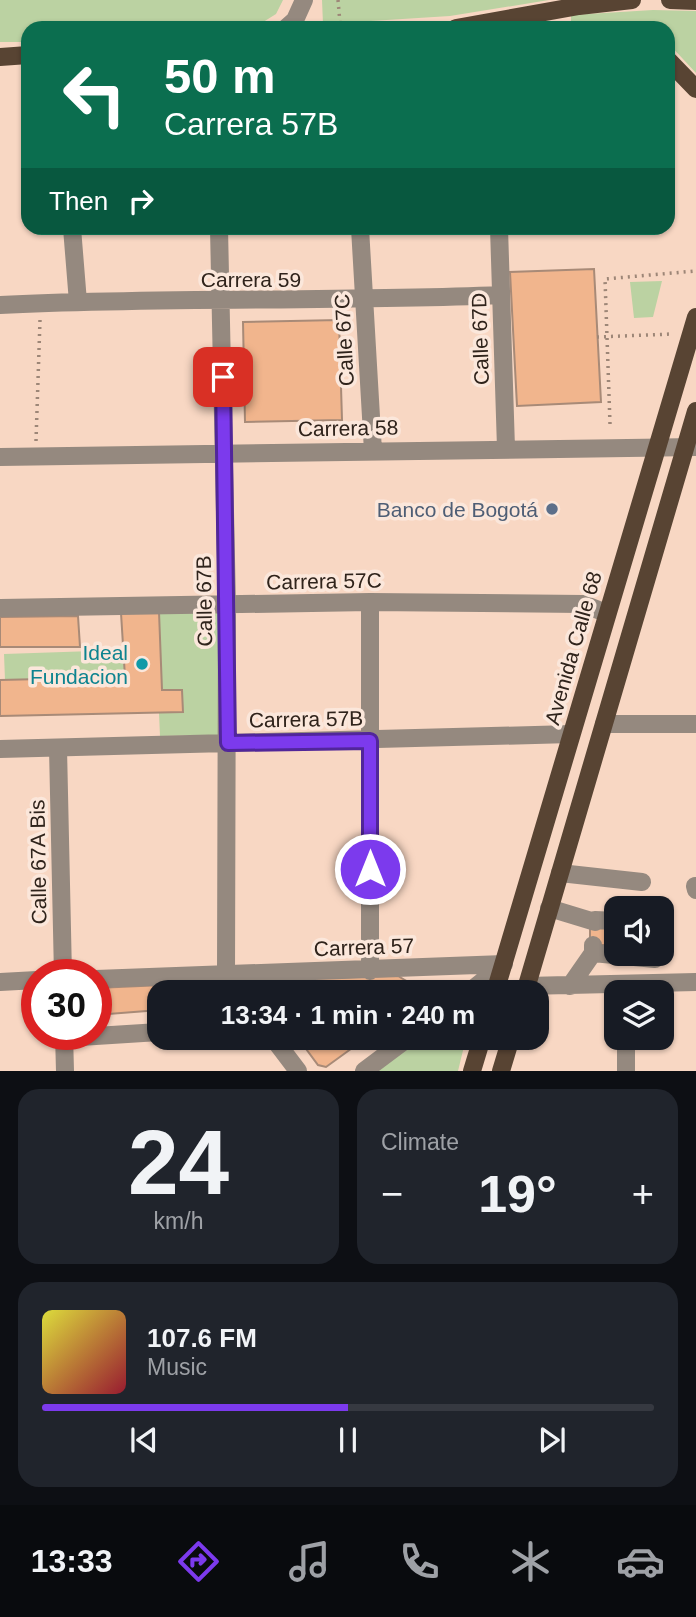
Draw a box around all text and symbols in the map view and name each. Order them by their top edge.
icon: left [49,49,140,140]
text: 50 m [164,49,276,103]
text: Carrera 57B [164,106,338,142]
icon: right [122,182,160,220]
text: Then [49,186,108,216]
street label: Carrera 59 [201,268,301,291]
street label: Calle 67C [330,293,358,387]
street label: Calle 67D [467,293,493,385]
pin [193,347,253,407]
icon: arrive [204,358,242,396]
street label: Carrera 58 [298,416,398,440]
place label: Banco de Bogotá [377,498,538,521]
marker: Banco de Bogotá [544,501,560,517]
street label: Calle 67B [192,555,216,647]
street label: Carrera 57C [266,568,382,594]
street label: Avenida Calle 68 [540,569,606,727]
place label: Ideal Fundacion [30,641,128,688]
marker: Ideal Fundacion [134,656,150,672]
street label: Carrera 57B [249,707,363,731]
street label: Calle 67A Bis [25,799,51,925]
position arrow [333,832,407,906]
map controls [604,896,674,1050]
button: sound [604,896,674,966]
street label: Carrera 57 [313,934,415,960]
speed limit sign: 30 [21,959,112,1050]
button: layers [604,980,674,1050]
text: 13:34 · 1 min · 240 m [221,1000,475,1030]
text: 24 [128,1112,229,1213]
text: Climate [381,1129,459,1155]
text: 19° [478,1165,557,1223]
text: − [381,1173,403,1215]
text: + [632,1173,654,1215]
text: km/h [154,1208,203,1234]
text: 107.6 FM [147,1323,257,1353]
text: Music [147,1354,207,1380]
icon: previous [125,1421,163,1459]
icon: pause [329,1421,367,1459]
icon: next [533,1421,571,1459]
icon: directions [174,1537,223,1586]
icon: music [285,1537,334,1586]
icon: phone [395,1537,444,1586]
icon: climate [506,1537,555,1586]
icon: car [616,1537,665,1586]
text: 13:33 [31,1543,113,1579]

